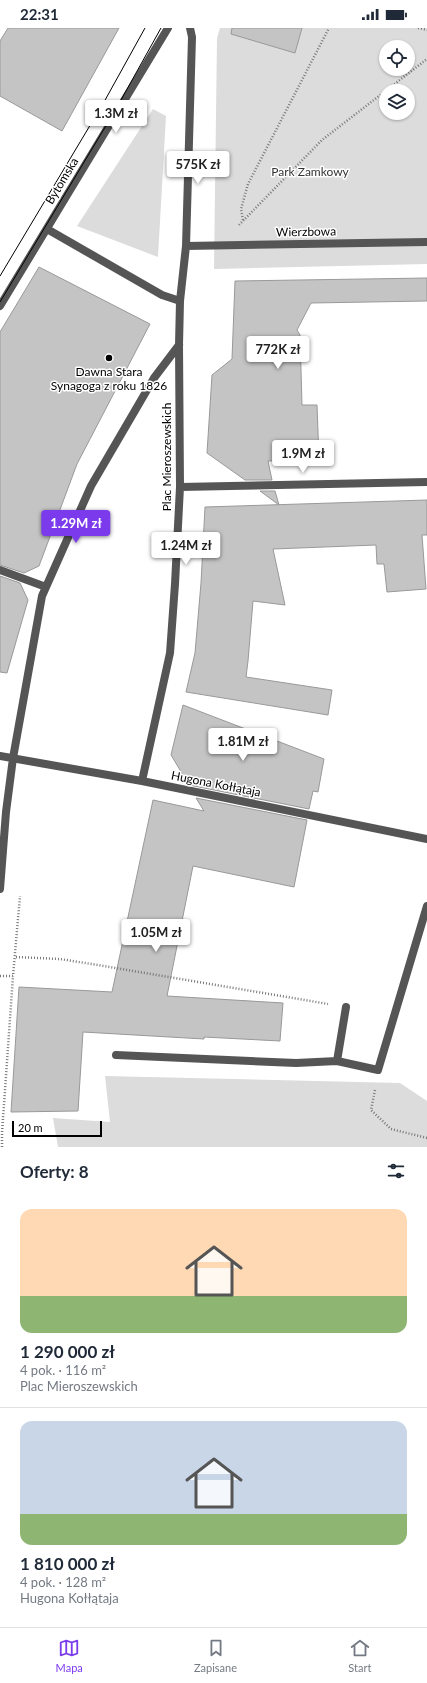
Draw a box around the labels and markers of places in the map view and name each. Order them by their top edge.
pin: 1.3M zł [79,100,153,134]
pin: 575K zł [161,151,235,185]
pin: 772K zł [241,336,315,370]
marker: Dawna Stara Synagoga z roku 1826 [104,353,114,363]
place label: Dawna Stara Synagoga z roku 1826 [51,364,167,393]
pin: 1.9M zł [266,440,340,474]
pin: 1.29M zł [35,510,117,544]
pin: 1.24M zł [145,532,227,566]
pin: 1.81M zł [202,728,284,762]
pin: 1.05M zł [115,919,197,953]

